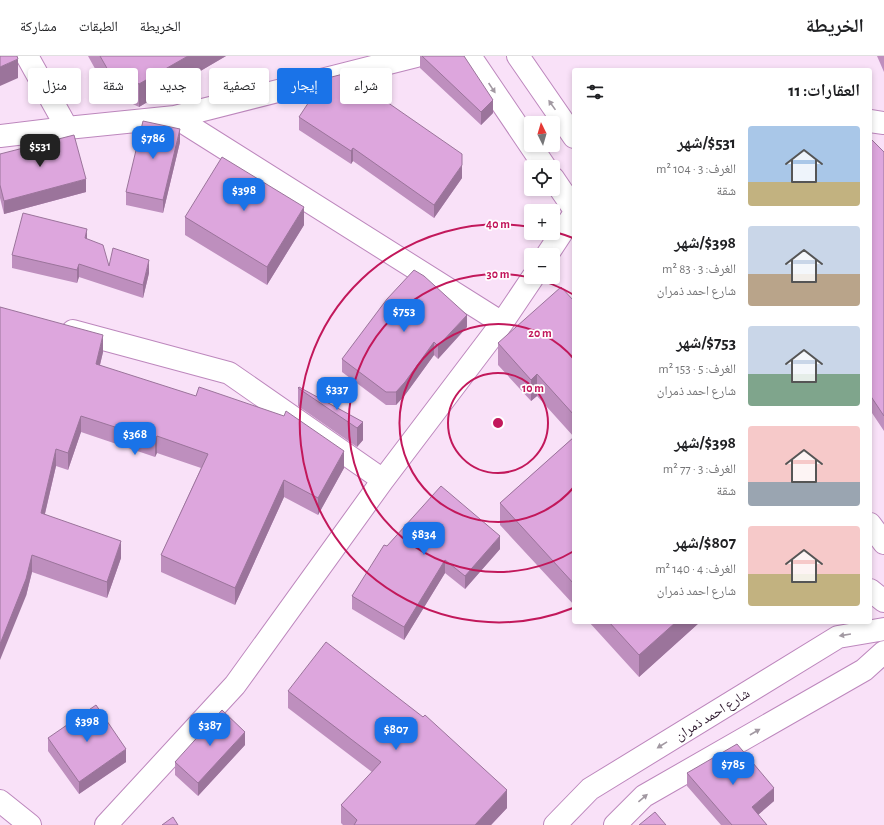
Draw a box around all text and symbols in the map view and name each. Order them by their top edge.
text: الخريطة [806,17,864,36]
text: مشاركة [20,20,57,34]
text: الطبقات [79,20,118,34]
text: الخريطة [140,20,181,34]
chip: منزل [28,68,81,104]
chip: شقة [89,68,138,104]
chip: جديد [146,68,201,104]
chip: تصفية [209,68,269,104]
chip: إيجار [277,68,332,104]
chip: شراء [340,68,392,104]
icon: filters [584,81,606,103]
text: العقارات: 11 [788,82,860,99]
one-way arrow [488,83,496,93]
one-way arrow [548,99,556,110]
north arrow [524,116,560,152]
map controls [524,116,560,284]
pin: $786 [129,126,177,160]
text: $786 [141,132,165,145]
pin: $531 [16,134,64,168]
text: $531/شهر [677,134,736,151]
text: $531 [29,140,51,153]
icon: home [780,142,828,190]
button: locate [524,160,560,196]
text: الغرف: 3 · 104 m² [656,163,736,176]
pin: $398 [220,178,268,212]
text: $398 [232,184,256,197]
text: شقة [717,185,736,198]
button: + [524,204,560,240]
text: 40 m [486,218,510,230]
text: $398/شهر [674,234,736,251]
icon: home [780,242,828,290]
button: − [524,248,560,284]
text: الغرف: 3 · 83 m² [662,263,736,276]
text: 30 m [487,268,510,280]
text: شارع احمد ذمران [657,285,736,298]
pin: $753 [380,299,428,333]
text: $753 [393,305,415,318]
text: 20 m [528,327,552,339]
text: $753/شهر [676,334,736,351]
icon: home [780,342,828,390]
text: الغرف: 5 · 153 m² [658,363,736,376]
pin: $337 [313,377,361,411]
text: 10 m [522,382,544,394]
text: $337 [326,383,348,396]
text: شارع احمد ذمران [657,385,736,398]
centre of rings [491,416,505,430]
pin: $368 [111,422,159,456]
text: $368 [123,428,147,441]
text: $398/شهر [674,434,736,451]
icon: home [780,442,828,490]
text: الغرف: 3 · 77 m² [663,463,736,476]
text: شقة [717,485,736,498]
pin: $834 [400,522,448,556]
text: $834 [412,528,436,541]
text: $807/شهر [674,534,736,551]
icon: home [780,542,828,590]
text: الغرف: 4 · 140 m² [655,563,736,576]
text: شارع احمد ذمران [657,585,736,598]
one-way arrow [839,632,852,638]
street label: شارع احمد ذمران [673,686,753,745]
pin: $398 [63,709,111,743]
pin: $387 [186,713,234,747]
text: $398 [75,715,99,728]
pin: $807 [372,717,420,751]
text: $387 [198,719,222,732]
text: $807 [384,723,408,736]
one-way arrow [749,729,761,736]
one-way arrow [656,741,668,748]
pin: $785 [709,752,757,786]
text: $785 [721,758,745,771]
one-way arrow [637,793,648,802]

